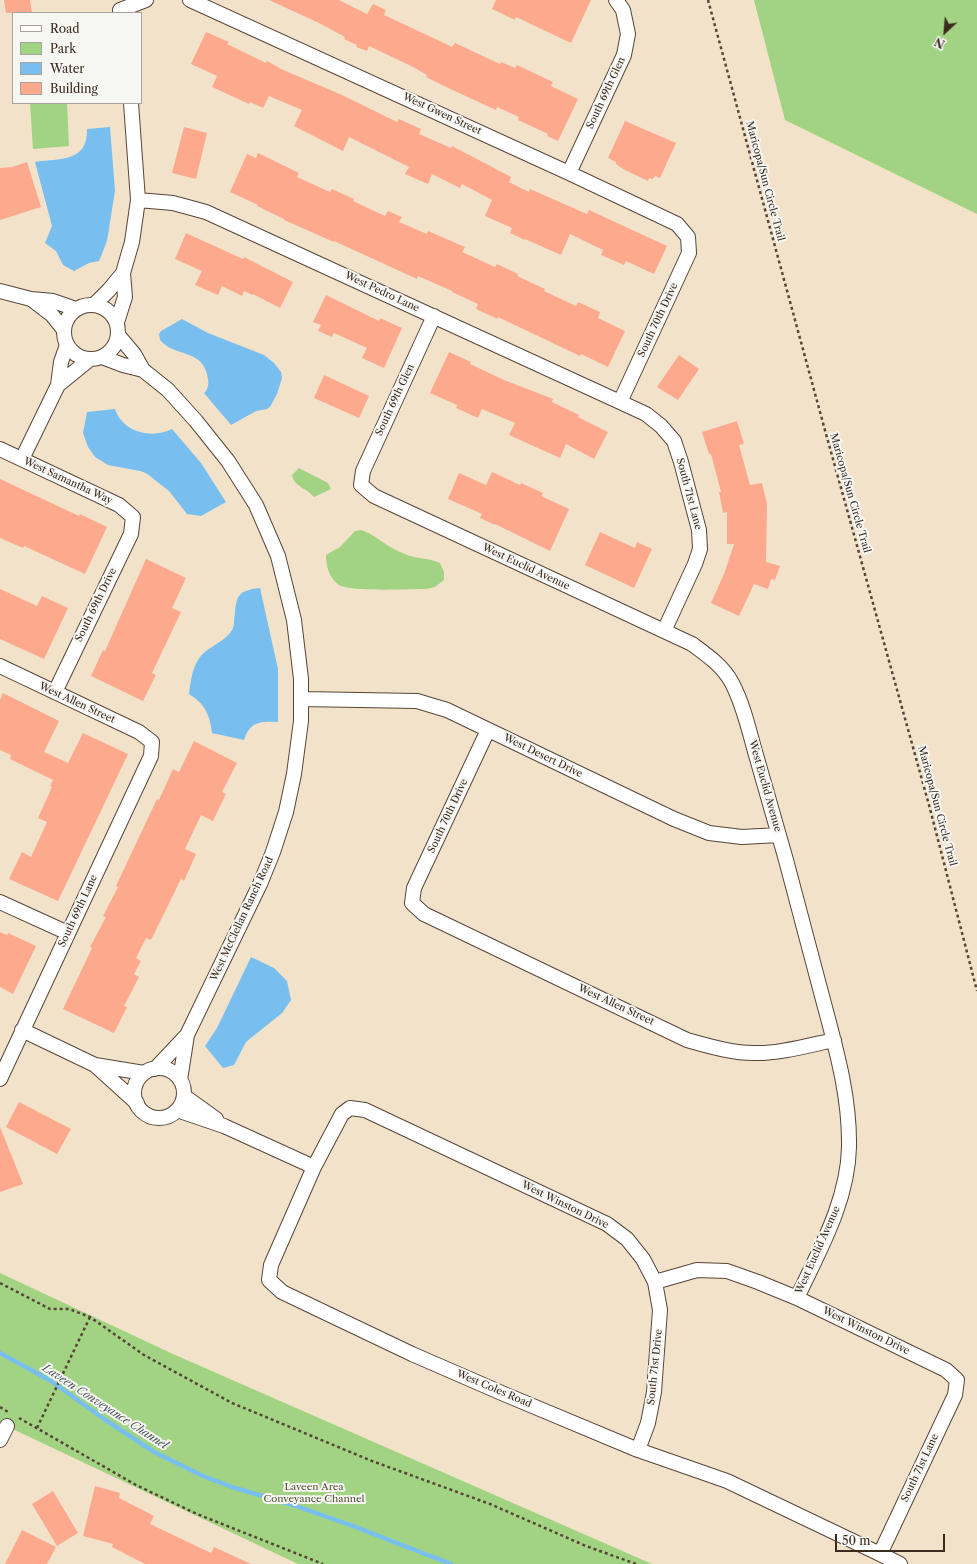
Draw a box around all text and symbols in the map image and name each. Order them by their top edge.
legend [12,12,142,104]
north arrow [925,12,965,52]
text: Road [50,21,80,36]
text: N [932,34,947,51]
text: Park [50,41,76,56]
street label: South 69th Glen [584,55,628,131]
text: Water [50,61,84,76]
text: Building [50,81,98,96]
street label: West Gwen Street [401,91,483,137]
street label: Maricopa/Sun Circle Trail [743,120,787,242]
street label: West Pedro Lane [343,269,421,315]
street label: South 70th Drive [636,281,680,359]
street label: South 69th Glen [373,362,417,438]
street label: Maricopa/Sun Circle Trail [827,432,873,554]
street label: West Samantha Way [22,455,114,507]
street label: South 71st Lane [674,457,704,531]
street label: West Euclid Avenue [480,542,572,592]
street label: South 69th Drive [73,566,119,644]
street label: West Allen Street [37,680,117,726]
street label: West Desert Drive [502,732,584,780]
street label: West Euclid Avenue [746,739,784,833]
street label: Maricopa/Sun Circle Trail [915,745,959,867]
street label: South 70th Drive [426,777,470,855]
street label: West McClellan Ranch Road [208,855,276,983]
street label: South 69th Lane [56,873,100,949]
street label: West Allen Street [576,982,656,1028]
street label: West Winston Drive [520,1179,610,1231]
street label: West Euclid Avenue [793,1204,843,1296]
street label: West Winston Drive [821,1305,911,1357]
street label: South 71st Drive [645,1328,665,1406]
water label: Laveen Conveyance Channel [40,1362,170,1452]
street label: West Coles Road [455,1368,533,1410]
street label: South 71st Lane [899,1432,941,1504]
park label: Laveen Area Conveyance Channel [263,1481,365,1504]
scale bar [837,1526,947,1552]
text: 50 m [842,1533,871,1548]

